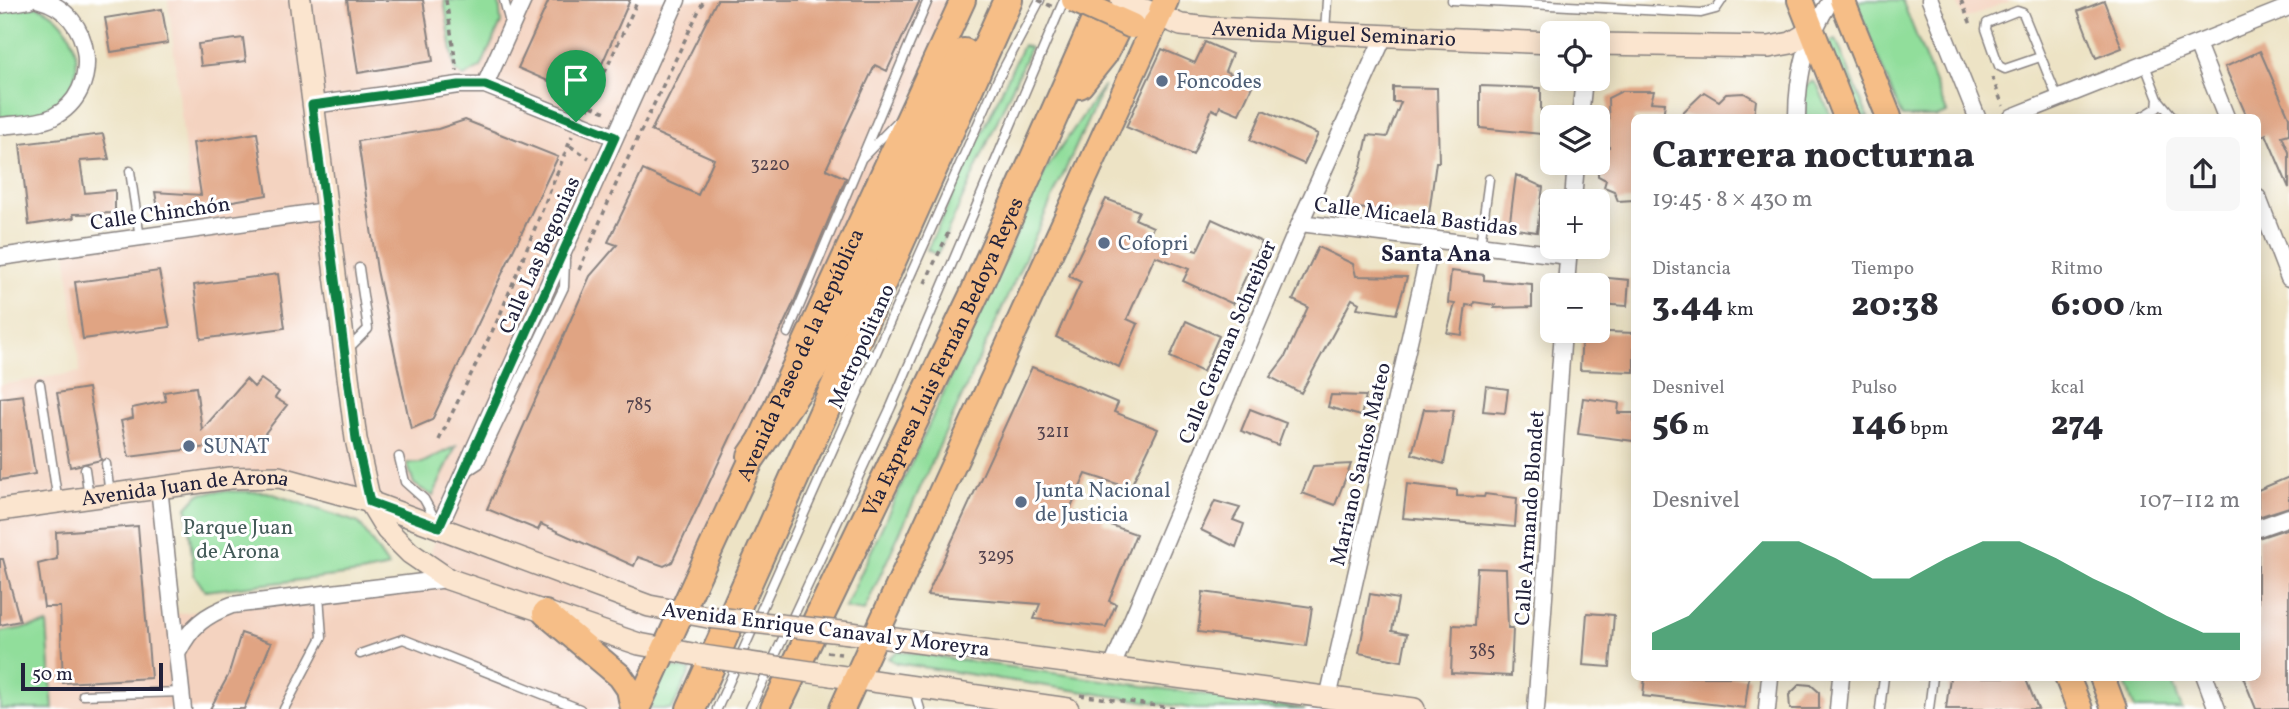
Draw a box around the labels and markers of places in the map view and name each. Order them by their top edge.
pin [546,50,606,122]
place label: Foncodes [1176,68,1262,97]
marker: Foncodes [1154,73,1170,89]
place label: Cofopri [1118,230,1188,259]
marker: Cofopri [1096,235,1112,251]
place label: SUNAT [203,433,270,462]
marker: SUNAT [181,438,197,454]
place label: Junta Nacional de Justicia [1035,477,1171,530]
marker: Junta Nacional de Justicia [1013,494,1029,510]

